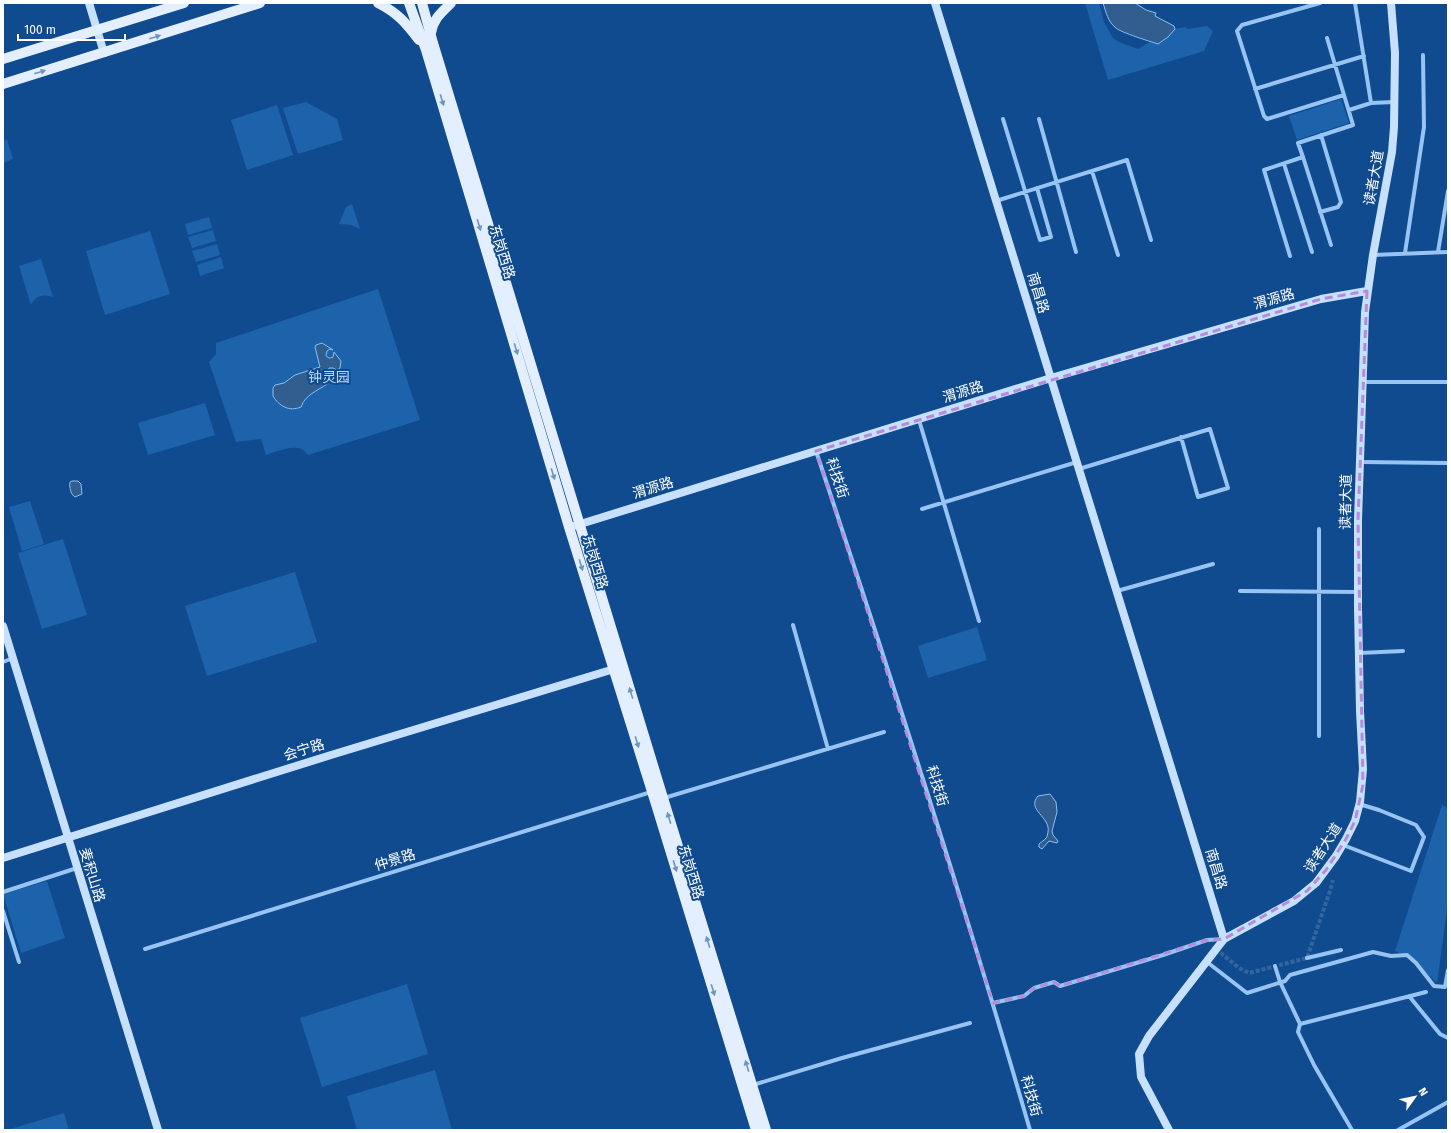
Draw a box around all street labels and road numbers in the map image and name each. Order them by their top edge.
street label: 读者大道 [1361,149,1387,207]
street label: 东岗西路 [486,223,518,281]
street label: 南昌路 [1024,270,1052,316]
street label: 渭源路 [1251,285,1297,313]
street label: 渭源路 [940,378,986,406]
street label: 科技街 [822,455,852,501]
street label: 渭源路 [630,474,676,502]
street label: 读者大道 [1337,474,1355,530]
street label: 东岗西路 [579,533,611,591]
street label: 会宁路 [281,736,327,764]
street label: 科技街 [923,763,951,809]
street label: 读者大道 [1301,820,1345,876]
street label: 东岗西路 [675,843,707,901]
street label: 麦积山路 [76,846,108,904]
street label: 仲景路 [372,846,418,874]
street label: 南昌路 [1202,846,1230,892]
street label: 科技街 [1017,1073,1045,1119]

